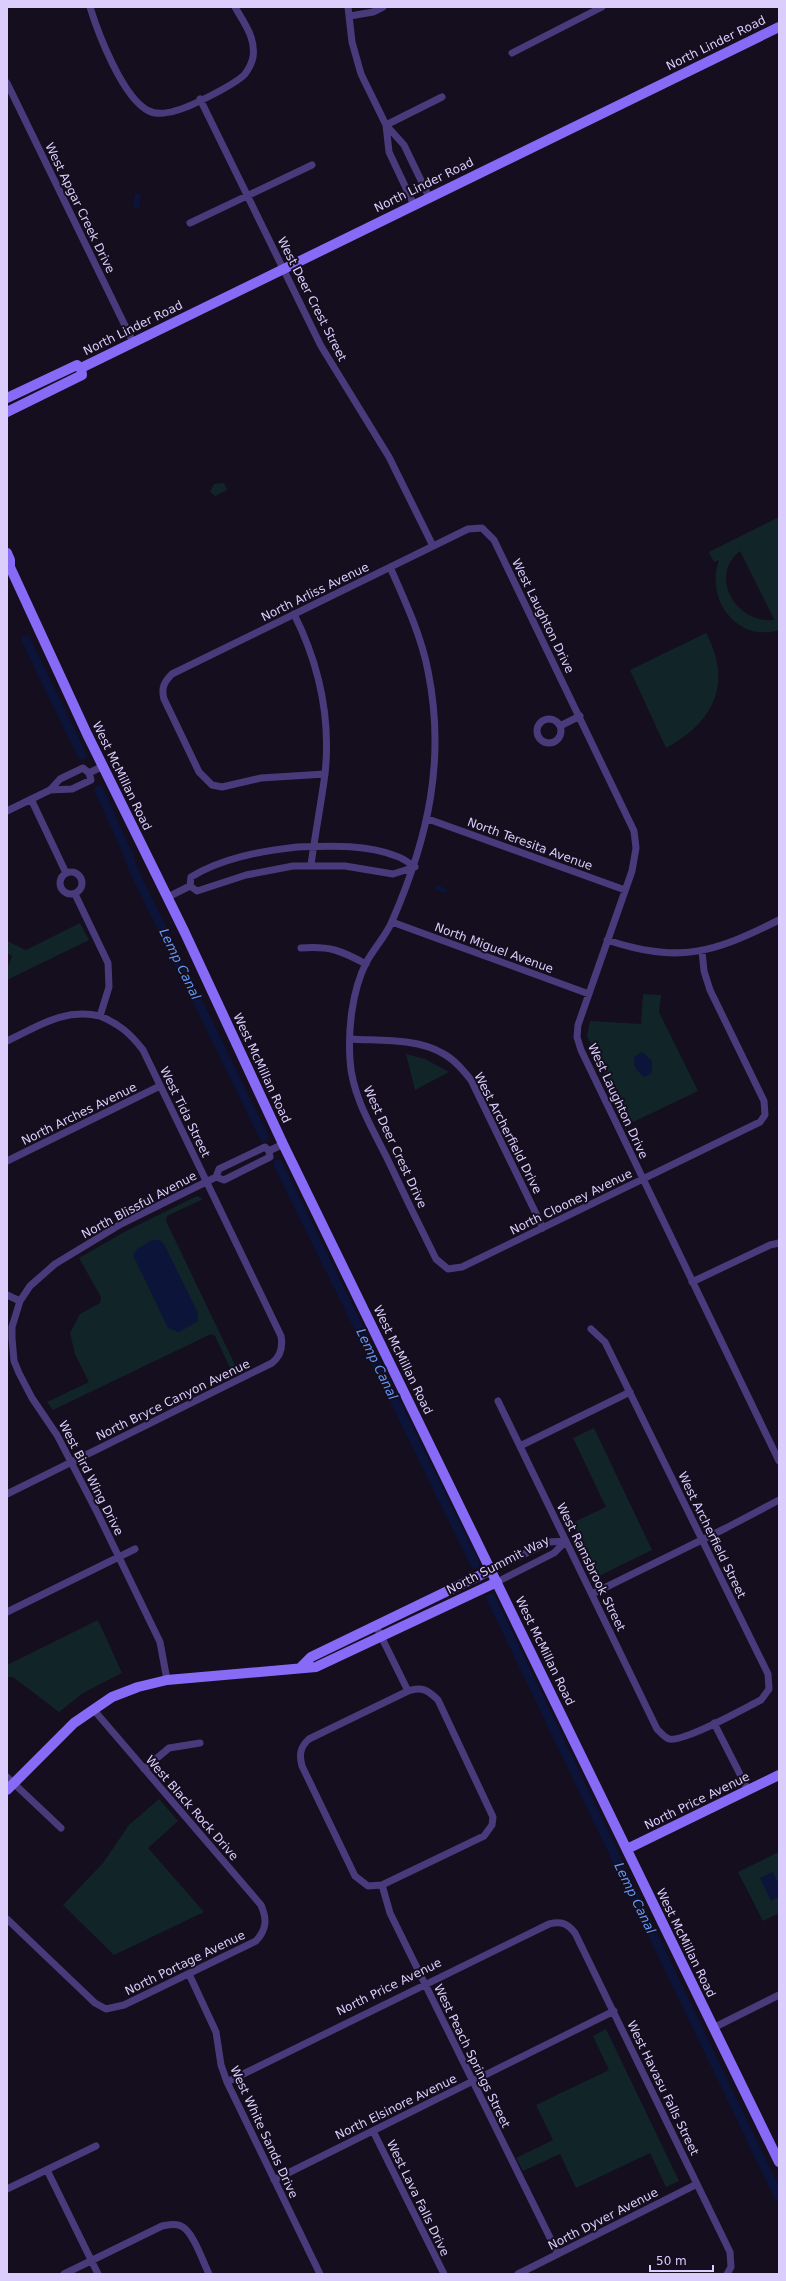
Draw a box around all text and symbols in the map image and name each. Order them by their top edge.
street label: North Linder Road [664,13,768,73]
street label: West Apgar Creek Drive [42,140,118,276]
street label: North Linder Road [372,155,476,215]
street label: West Deer Crest Street [274,234,350,364]
street label: North Linder Road [81,298,185,358]
street label: West Laughton Drive [509,556,577,676]
street label: North Arliss Avenue [259,560,371,624]
street label: West McMillan Road [90,719,154,833]
street label: North Teresita Avenue [466,815,594,873]
street label: North Miguel Avenue [433,920,555,976]
water label: Lemp Canal [156,926,204,1002]
street label: West McMillan Road [230,1011,294,1125]
street label: West Laughton Drive [585,1041,651,1161]
street label: West Tida Street [157,1065,213,1160]
street label: West Archerfield Drive [471,1070,545,1196]
street label: North Arches Avenue [19,1080,139,1148]
street label: West Deer Crest Drive [360,1084,430,1210]
street label: North Clooney Avenue [508,1166,634,1238]
street label: North Blissful Avenue [79,1169,199,1241]
street label: West McMillan Road [371,1303,435,1417]
water label: Lemp Canal [353,1326,401,1402]
street label: North Bryce Canyon Avenue [94,1357,252,1443]
street label: West Bird Wing Drive [56,1418,126,1538]
street label: West Archerfield Street [675,1470,749,1601]
street label: West Ramsbrook Street [554,1501,628,1634]
street label: North Summit Way [444,1533,552,1597]
street label: West McMillan Road [513,1594,577,1708]
street label: West Black Rock Drive [143,1753,241,1863]
street label: North Price Avenue [642,1769,752,1833]
water label: Lemp Canal [611,1860,659,1936]
street label: West McMillan Road [654,1886,718,2000]
street label: North Portage Avenue [123,1928,247,1998]
street label: North Price Avenue [334,1955,444,2019]
street label: West Peach Springs Street [431,1982,513,2130]
street label: West Havasu Falls Street [624,2018,702,2158]
street label: West White Sands Drive [227,2064,301,2200]
street label: North Elsinore Avenue [333,2071,459,2143]
street label: West Lava Falls Drive [384,2138,452,2258]
street label: North Dyver Avenue [546,2185,660,2253]
scale bar [650,2247,713,2273]
text: 50 m [656,2254,687,2268]

